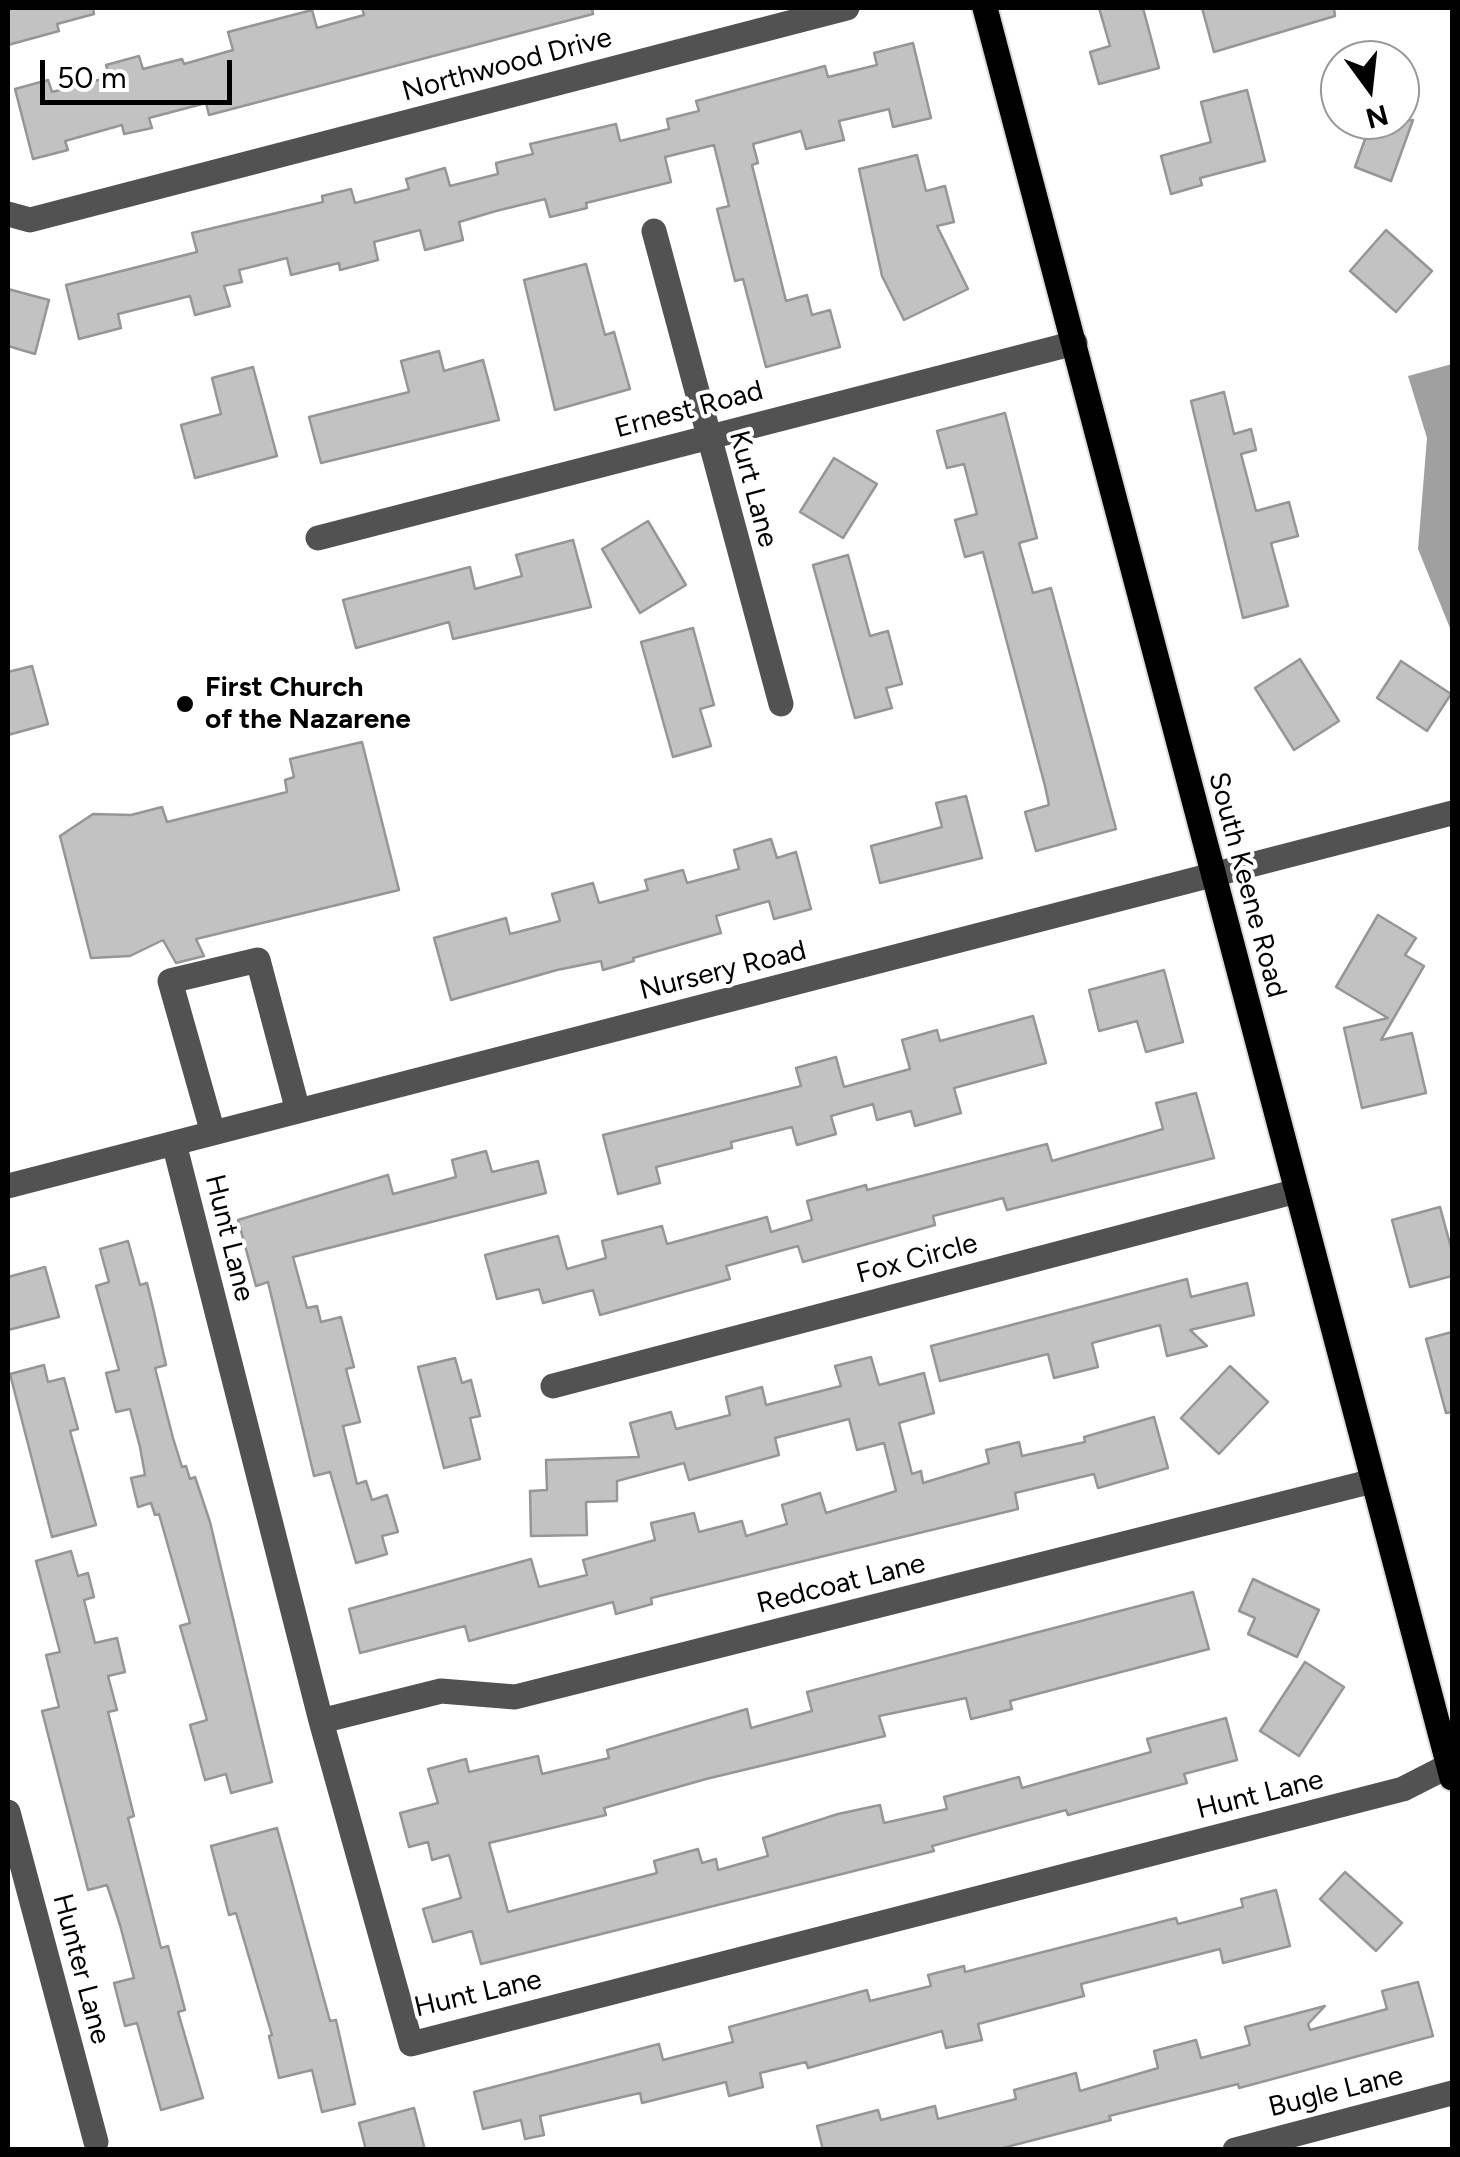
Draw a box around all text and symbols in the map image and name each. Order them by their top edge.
street label: Northwood Drive [399,21,615,109]
scale bar [45,40,238,102]
north arrow [1320,40,1420,140]
text: 50 m [57,59,126,96]
text: N [1362,98,1392,136]
street label: Ernest Road [611,374,767,446]
street label: Kurt Lane [721,427,785,551]
place label: First Church of the Nazarene [205,671,411,737]
marker: First Church of the Nazarene [174,693,196,715]
street label: South Keene Road [1201,769,1293,1001]
street label: Nursery Road [636,934,810,1008]
street label: Hunt Lane [197,1171,261,1305]
street label: Fox Circle [853,1227,981,1291]
street label: Redcoat Lane [753,1547,929,1621]
street label: Hunt Lane [1193,1763,1327,1827]
street label: Hunter Lane [45,1890,117,2048]
street label: Hunt Lane [411,1963,545,2025]
street label: Bugle Lane [1265,2059,1407,2125]

